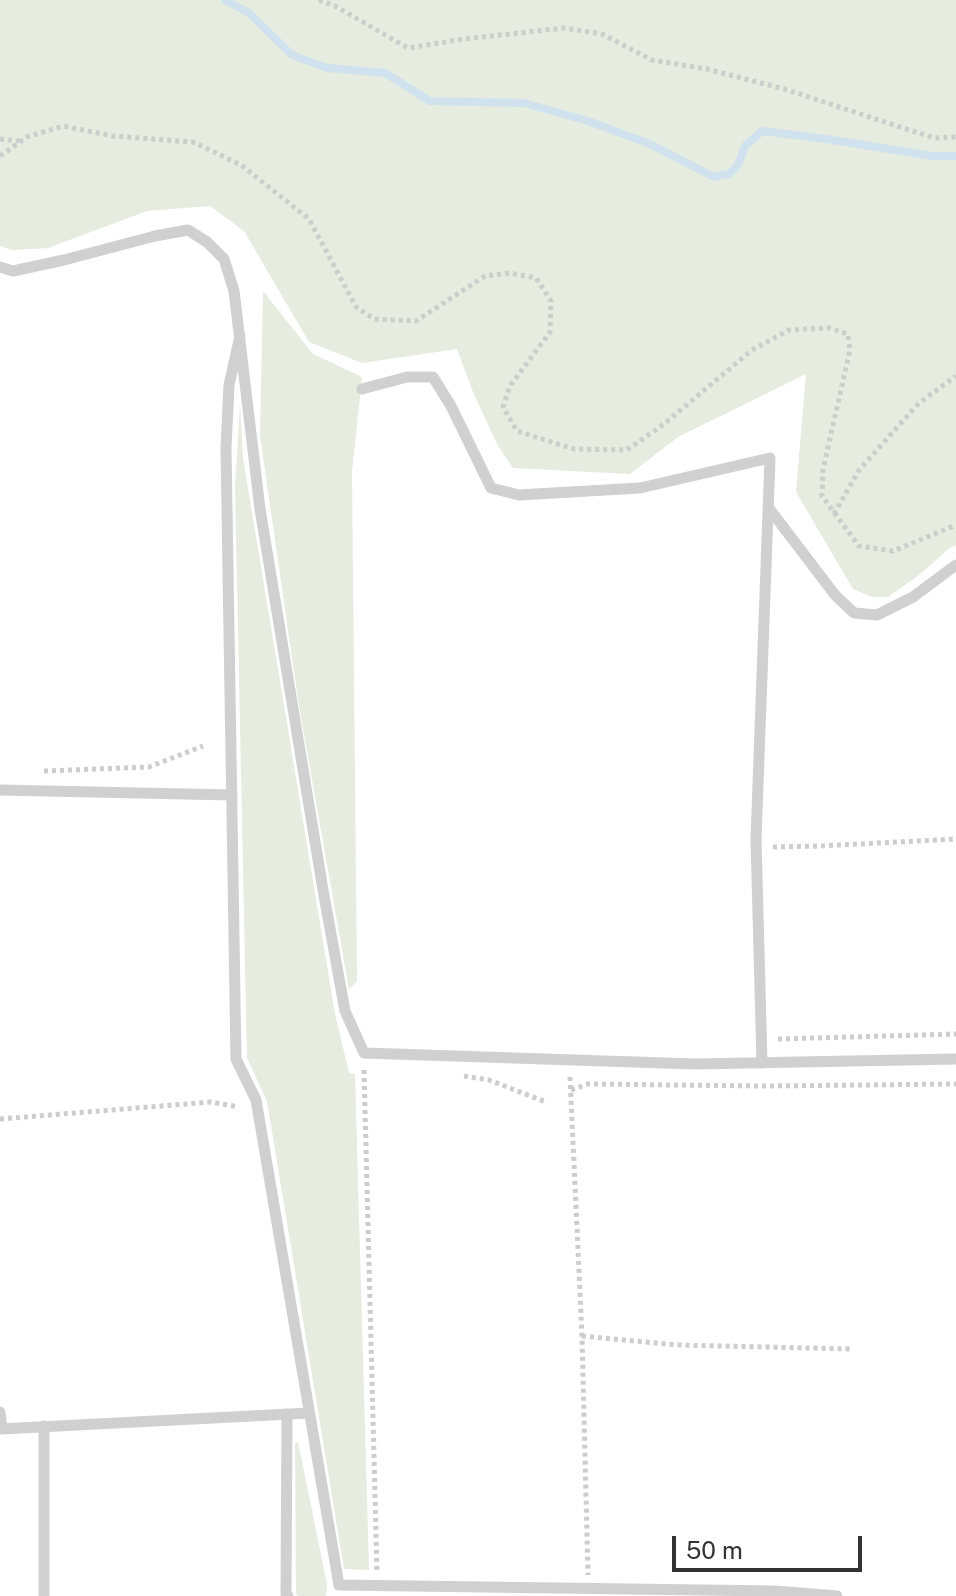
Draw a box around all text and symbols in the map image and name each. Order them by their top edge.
scale bar [676,1520,866,1570]
text: 50 m [686,1536,743,1564]

